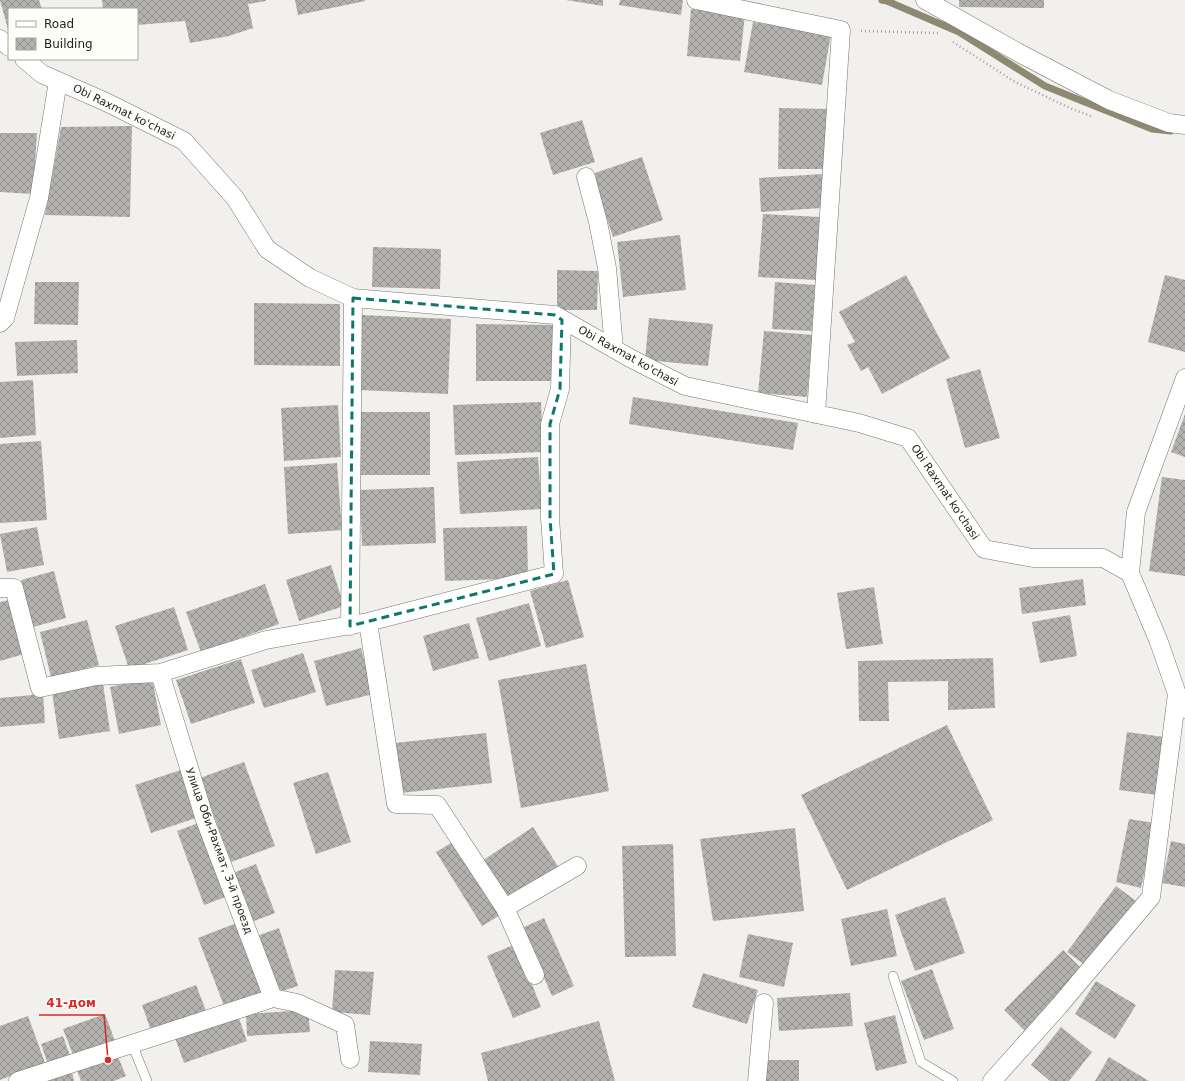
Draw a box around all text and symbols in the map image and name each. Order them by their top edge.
legend [8,8,138,60]
text: Road [44,17,74,31]
text: Building [44,37,93,51]
street label: Obi Raxmat ko'chasi [71,82,177,142]
street label: Obi Raxmat ko'chasi [576,323,680,389]
street label: Obi Raxmat ko'chasi [908,442,982,542]
street label: Улица Оби-Рахмат, 3-й проезд [183,766,255,936]
callout: 41-дом [39,991,104,1015]
text: 41-дом [46,996,96,1010]

